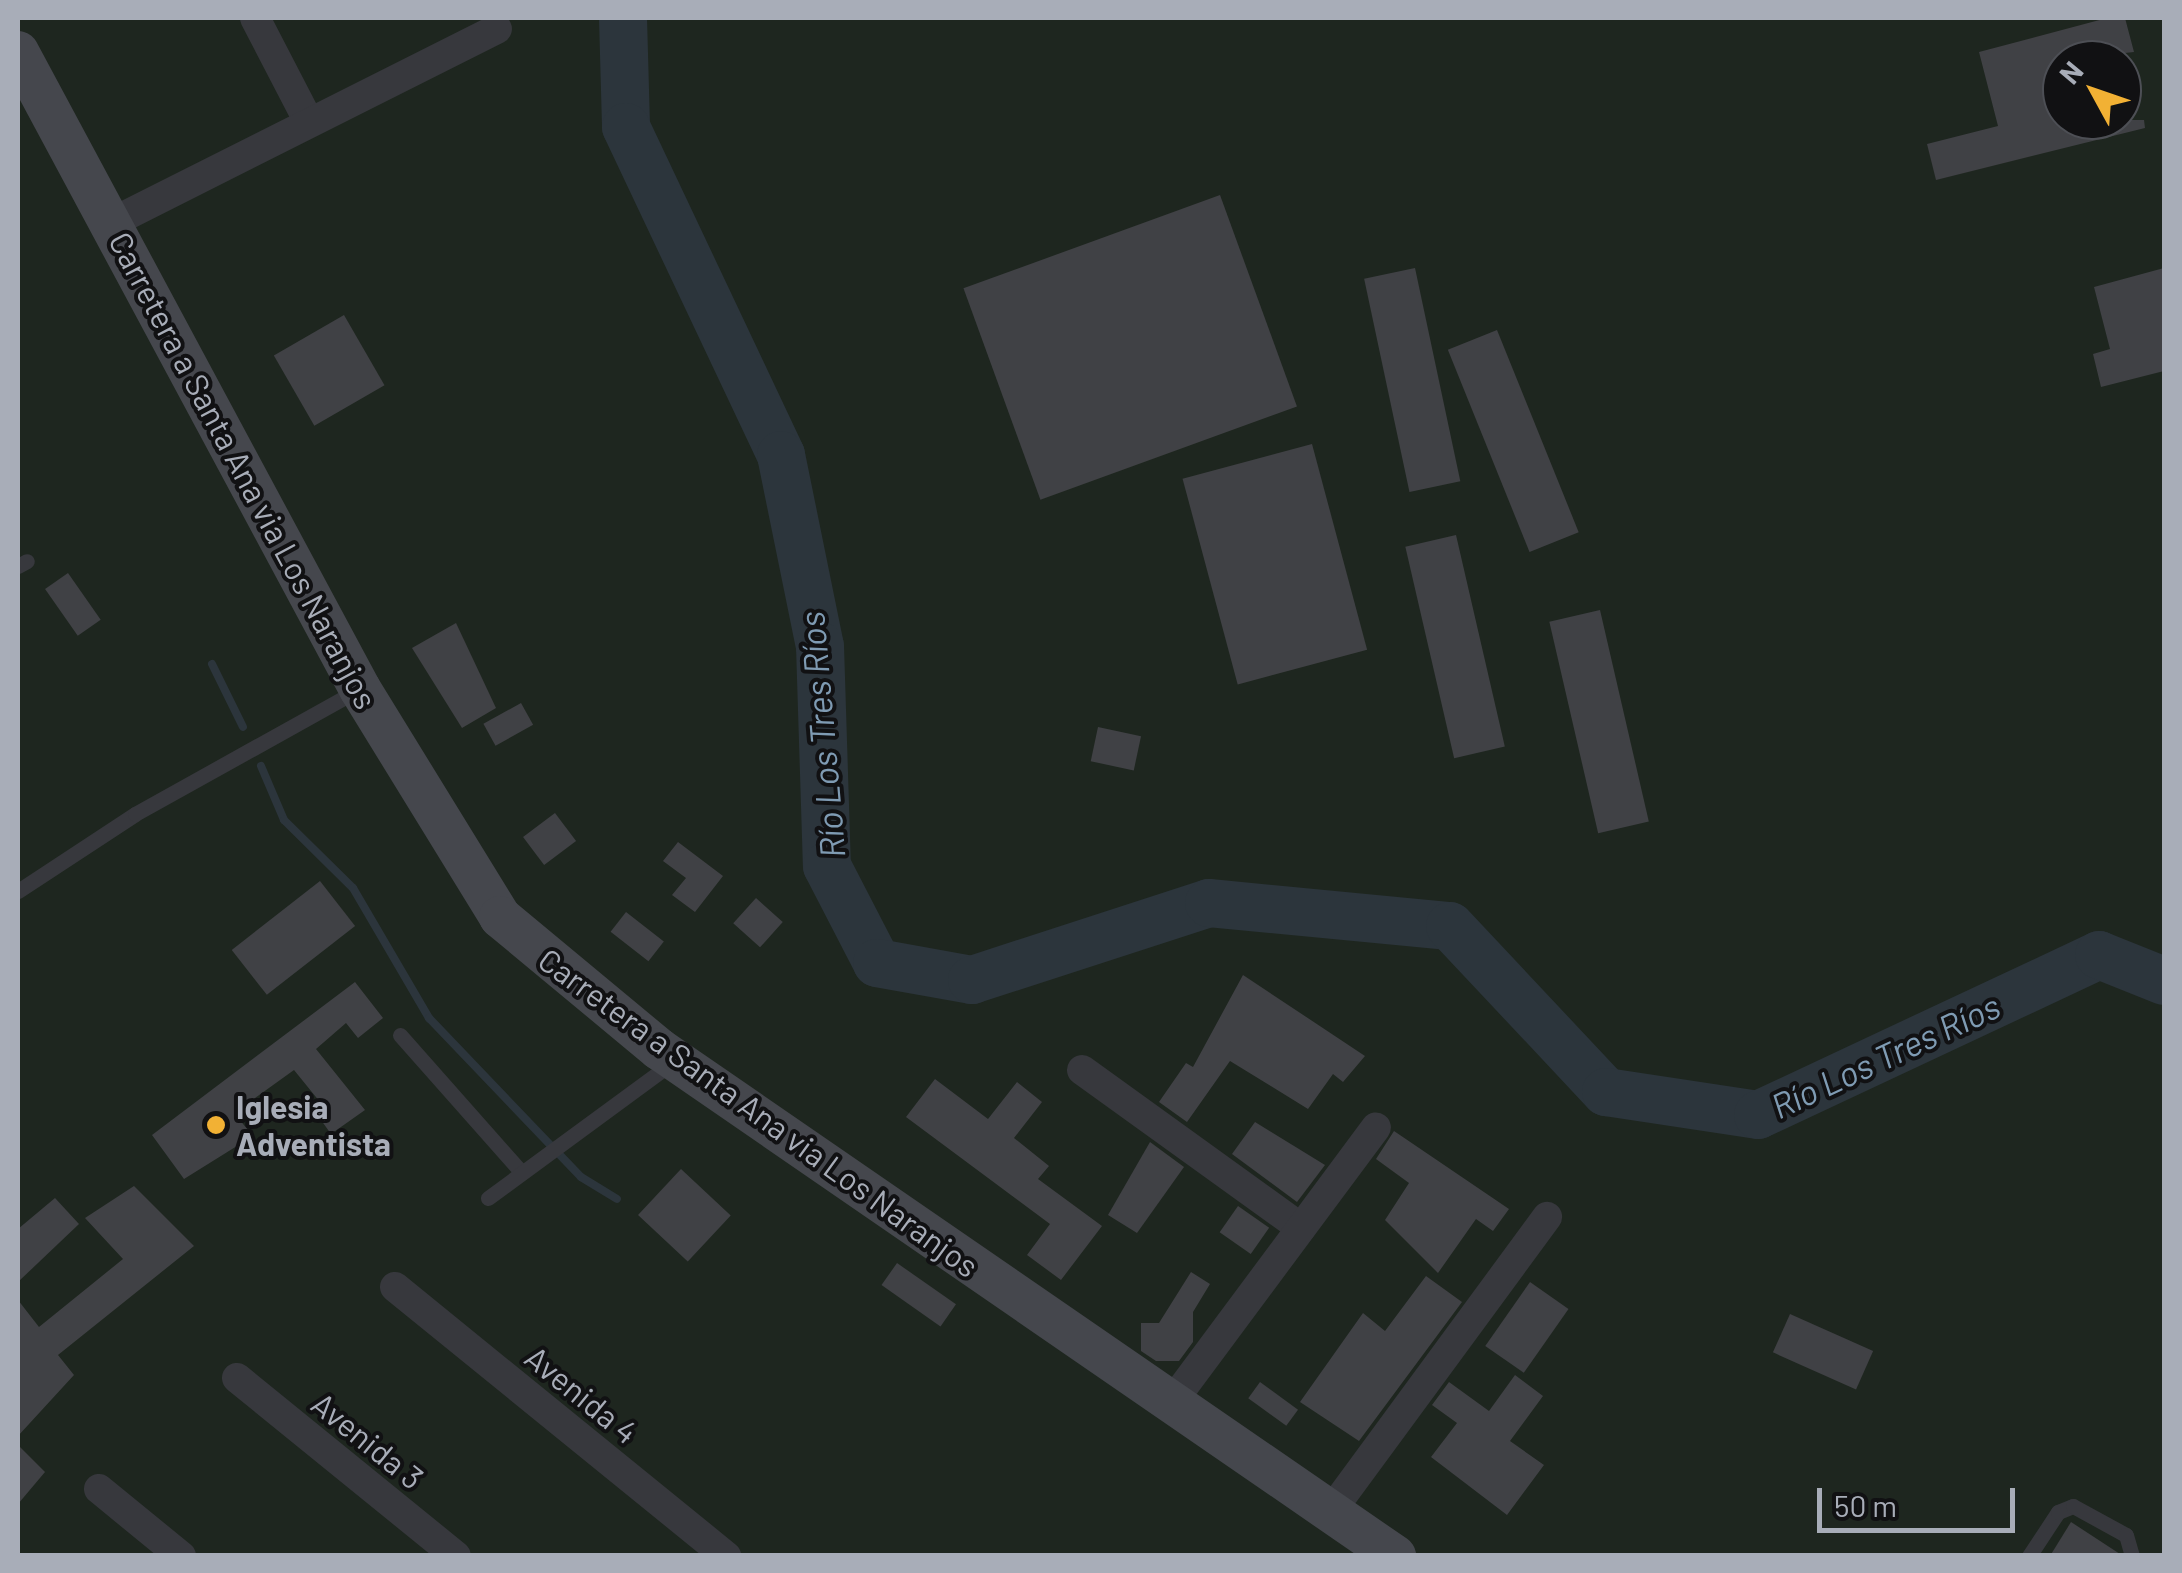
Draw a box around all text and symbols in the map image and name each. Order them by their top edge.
north arrow [2042,40,2142,140]
text: N [2052,54,2090,90]
street label: Carretera a Santa Ana via Los Naranjos [102,225,386,715]
water label: Río Los Tres Ríos [789,610,853,860]
street label: Carretera a Santa Ana via Los Naranjos [532,939,986,1285]
water label: Río Los Tres Ríos [1764,984,2006,1126]
place label: Iglesia Adventista [236,1088,391,1163]
marker: Iglesia Adventista [205,1114,227,1136]
street label: Avenida 4 [518,1337,646,1451]
street label: Avenida 3 [304,1383,432,1497]
scale bar [1822,1468,2020,1530]
text: 50 m [1834,1487,1897,1523]

